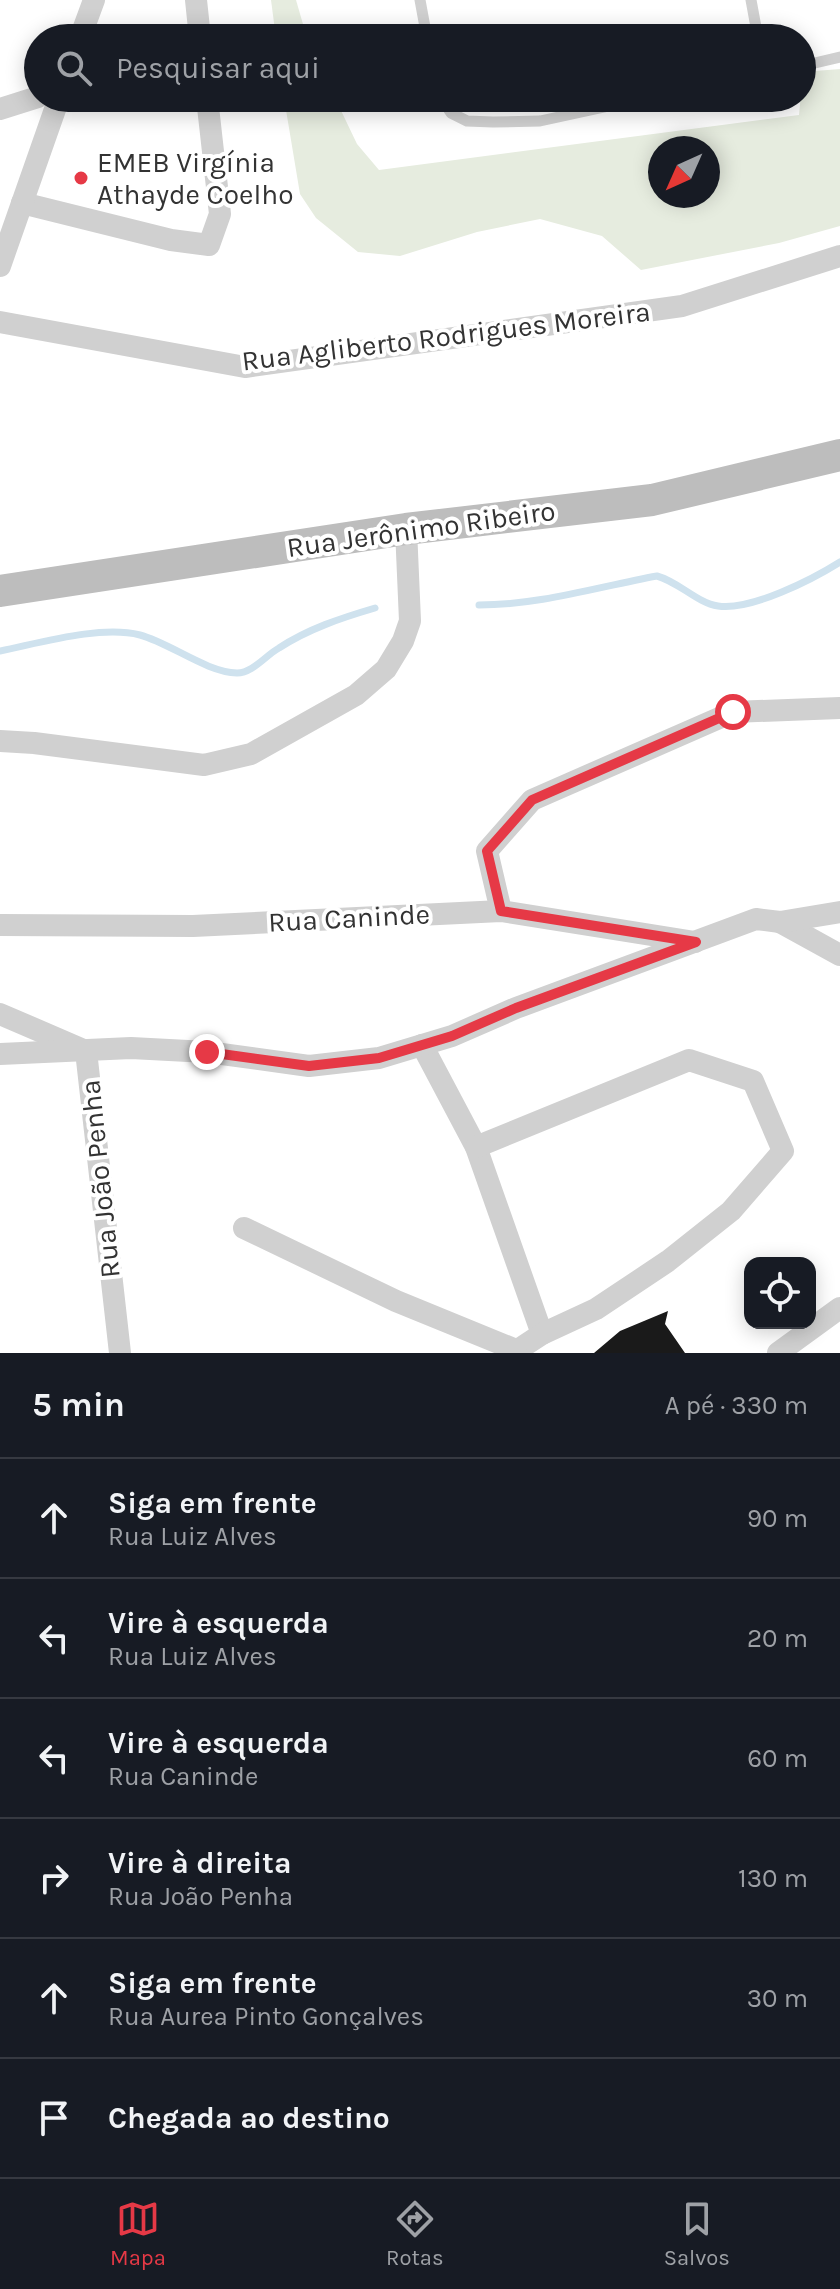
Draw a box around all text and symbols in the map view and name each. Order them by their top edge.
search box [24,24,816,112]
icon: search [52,46,96,90]
text: Pesquisar aqui [116,50,320,86]
north arrow [648,136,720,208]
place label: EMEB Virgínia Athayde Coelho [97,146,293,211]
marker: EMEB Virgínia Athayde Coelho [72,169,90,187]
street label: Rua Agliberto Rodrigues Moreira [240,295,652,377]
street label: Rua Jerônimo Ribeiro [285,494,557,564]
route start [715,694,751,730]
street label: Rua Caninde [267,897,431,939]
route end [189,1034,225,1070]
street label: Rua João Penha [73,1078,127,1280]
map controls [744,1257,816,1329]
button: locate [744,1257,816,1329]
text: 5 min [32,1385,125,1425]
text: A pé · 330 m [665,1390,808,1421]
text: Siga em frente [108,1485,317,1521]
icon: ahead [32,1496,76,1540]
text: 90 m [747,1503,808,1534]
text: Rua Luiz Alves [108,1521,277,1552]
text: Vire à esquerda [108,1605,329,1641]
icon: left [32,1616,76,1660]
text: 20 m [747,1623,808,1654]
text: Rua Luiz Alves [108,1641,277,1672]
text: Vire à esquerda [108,1725,329,1761]
icon: left [32,1736,76,1780]
text: 60 m [747,1743,808,1774]
text: Rua Caninde [108,1761,258,1792]
text: Vire à direita [108,1845,291,1881]
icon: right [32,1856,76,1900]
text: 130 m [738,1863,808,1894]
text: Rua João Penha [108,1881,293,1912]
text: Siga em frente [108,1965,317,2001]
icon: ahead [32,1976,76,2020]
text: 30 m [747,1983,808,2014]
text: Rua Aurea Pinto Gonçalves [108,2001,424,2032]
icon: arrive [32,2096,76,2140]
text: Chegada ao destino [108,2100,390,2136]
tab: Mapa [110,2197,166,2271]
tab: Rotas [386,2197,443,2271]
tab: Salvos [664,2197,730,2271]

